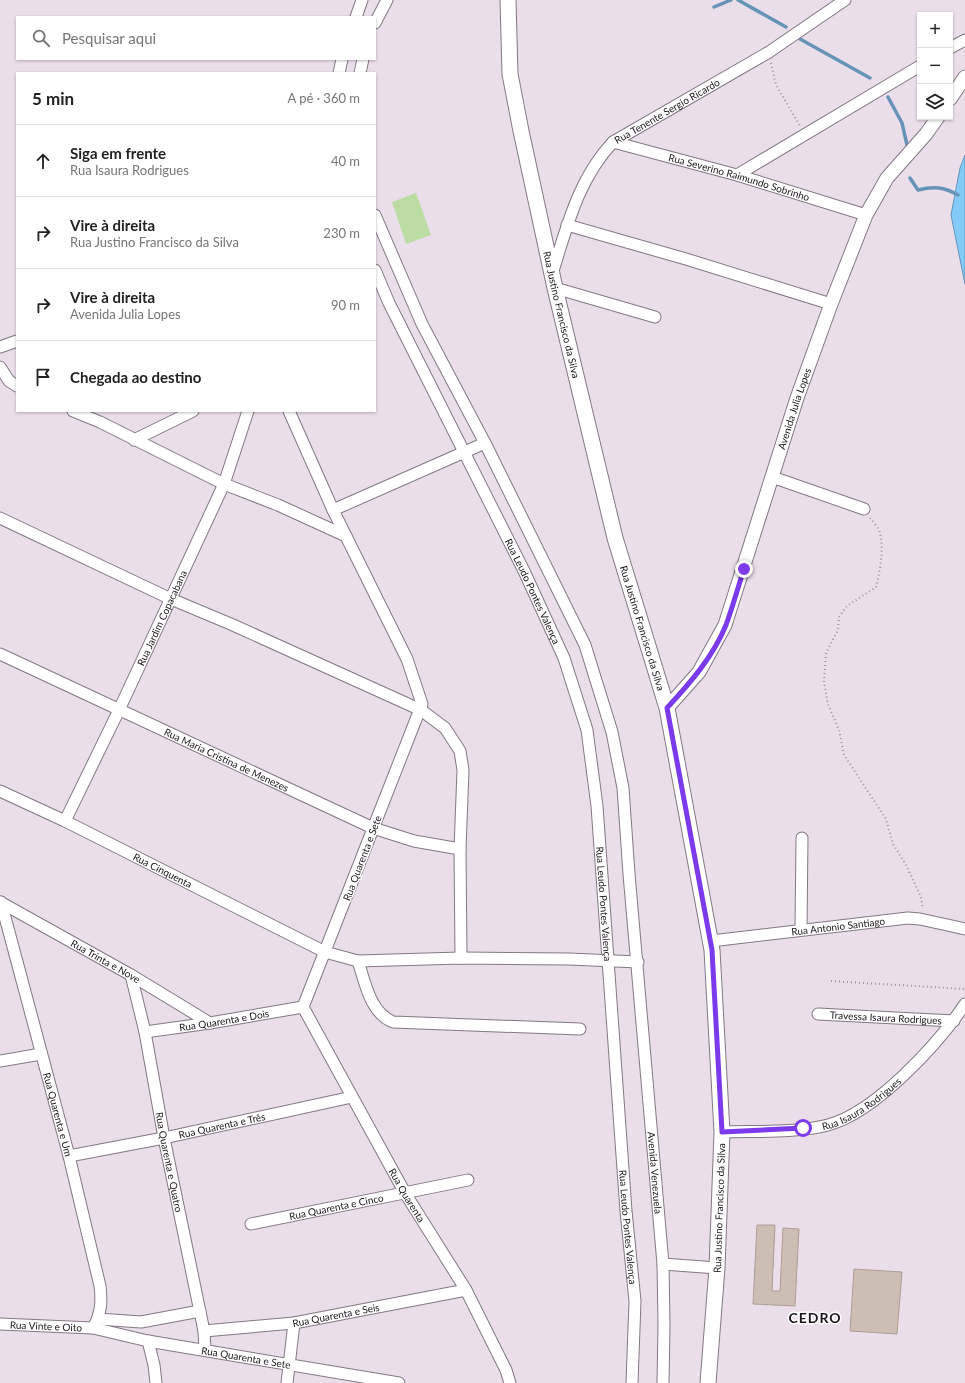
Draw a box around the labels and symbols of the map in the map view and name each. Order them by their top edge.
street label: Rua Tenente Sergio Ricardo [612,76,722,146]
street label: Rua Severino Raimundo Sobrinho [667,151,812,203]
street label: Rua Justino Francisco da Silva [541,250,582,379]
street label: Avenida Julia Lopes [775,366,813,451]
street label: Rua Leudo Pontes Valença [503,537,563,646]
route end [735,560,753,578]
street label: Rua Justino Francisco da Silva [618,564,667,692]
street label: Rua Jardim Copacabana [134,568,189,668]
street label: Rua Maria Cristina de Menezes [162,725,291,794]
street label: Rua Quarenta e Sete [340,814,384,902]
street label: Rua Leudo Pontes Valença [594,846,614,962]
street label: Rua Cinquenta [131,850,194,890]
street label: Rua Antonio Santiago [791,915,886,938]
street label: Rua Trinta e Nove [69,937,143,985]
street label: Rua Quarenta e Dois [178,1007,270,1033]
street label: Travessa Isaura Rodrigues [830,1009,942,1026]
street label: Rua Quarenta e Um [41,1071,75,1158]
street label: Rua Isaura Rodrigues [821,1075,903,1132]
street label: Rua Quarenta e Três [177,1110,266,1141]
street label: Rua Quarenta e Quatro [153,1111,185,1214]
route start [794,1119,812,1137]
street label: Avenida Venezuela [645,1131,665,1214]
street label: Rua Justino Francisco da Silva [711,1143,727,1273]
street label: Rua Quarenta [387,1166,428,1224]
street label: Rua Leudo Pontes Valença [617,1169,639,1285]
street label: Rua Quarenta e Cinco [288,1191,385,1222]
street label: Rua Quarenta e Seis [291,1301,380,1329]
district label: CEDRO [788,1309,842,1326]
street label: Rua Vinte e Oito [10,1318,83,1334]
street label: Rua Quarenta e Sete [200,1344,292,1371]

